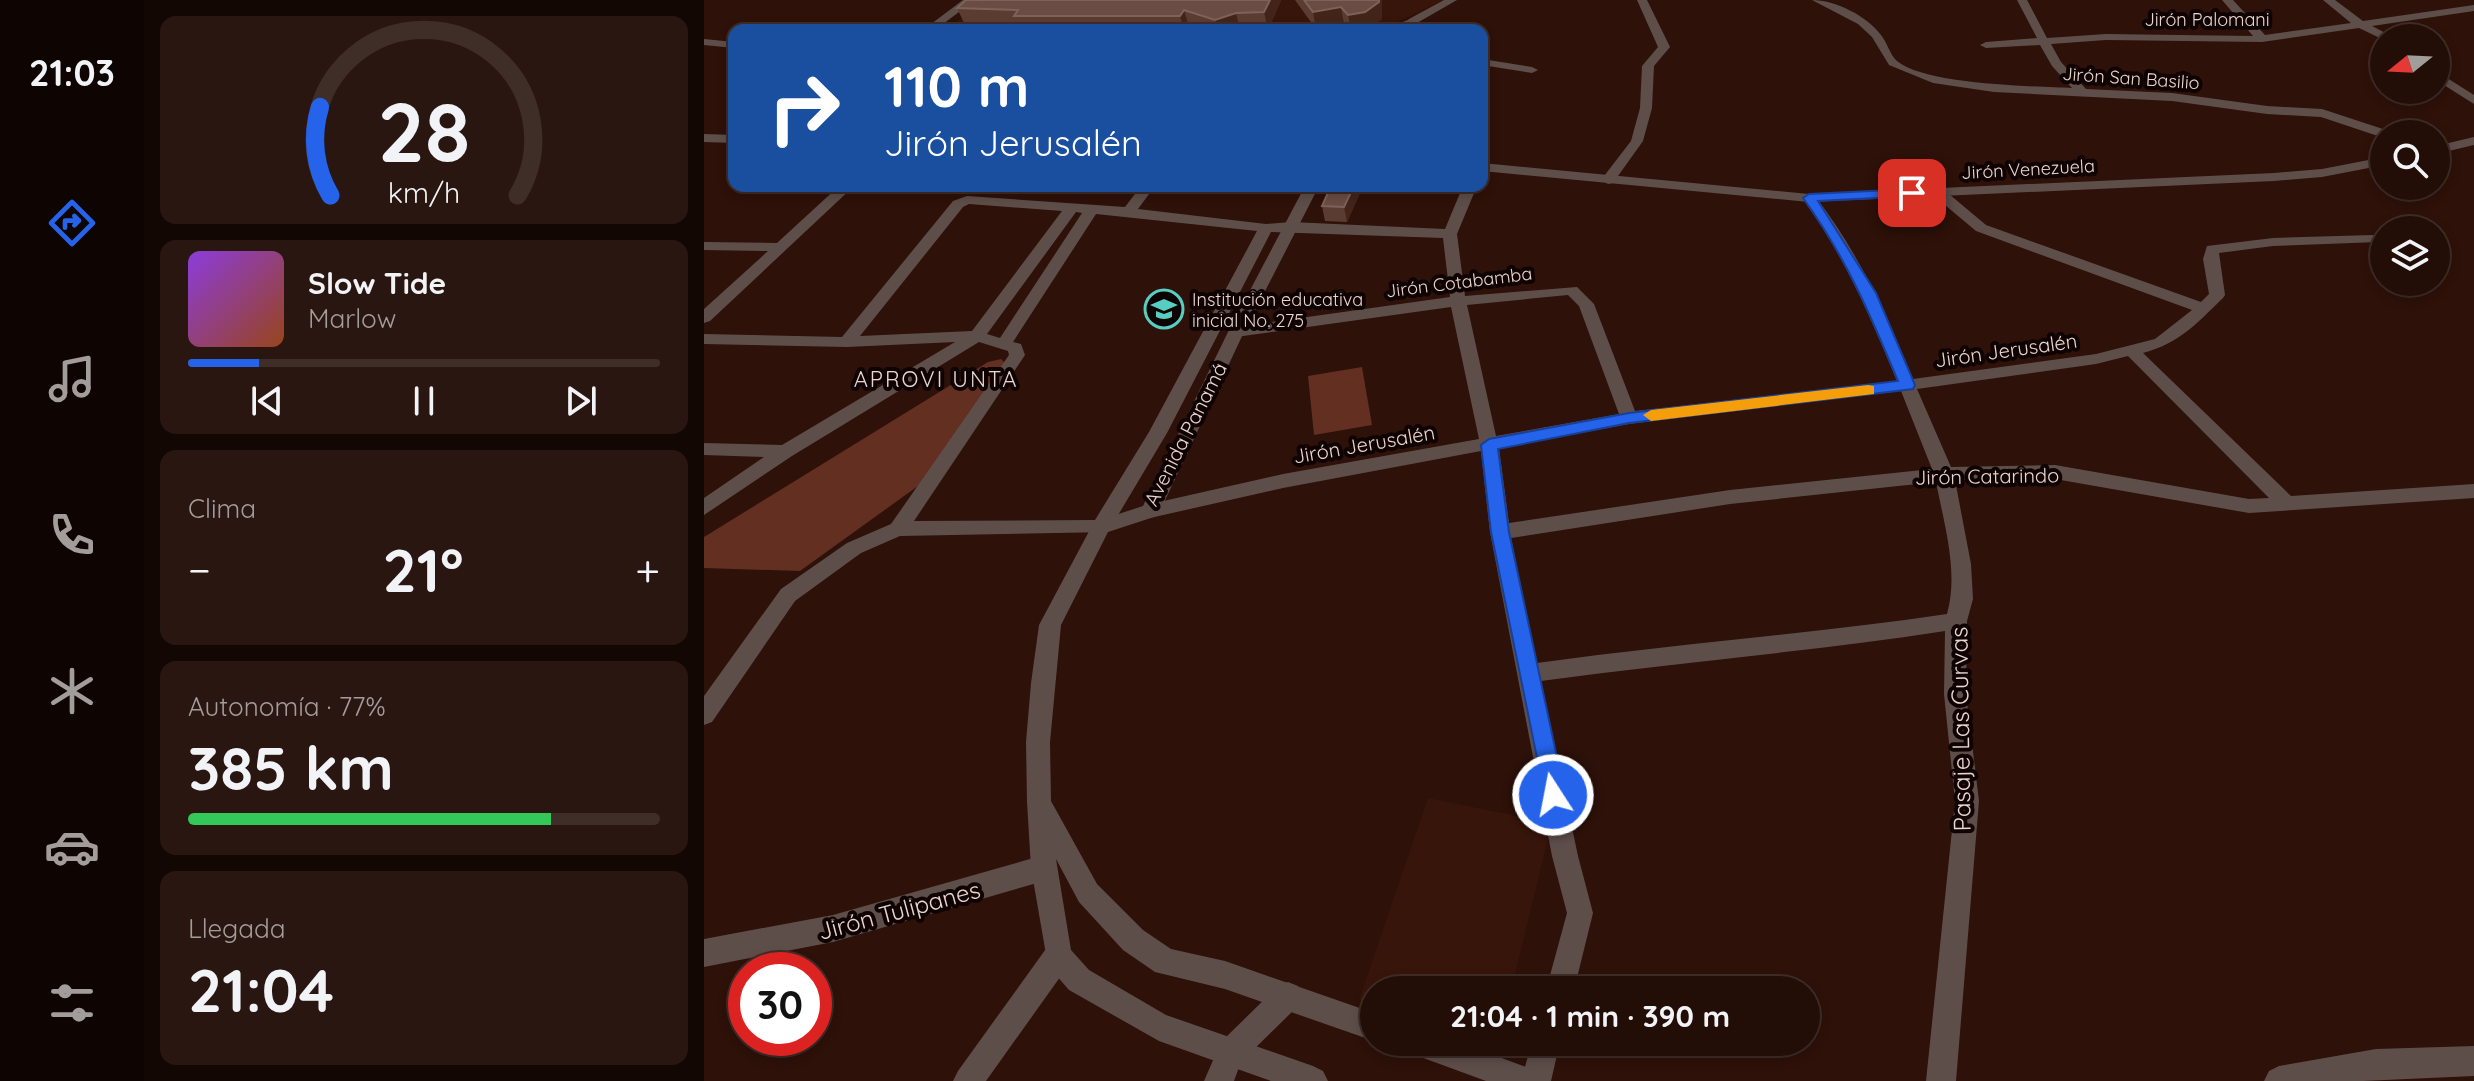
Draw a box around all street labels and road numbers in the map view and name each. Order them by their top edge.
street label: Jirón Palomani [2144,8,2270,31]
street label: Jirón San Basilio [2062,62,2200,94]
street label: Jirón Venezuela [1961,154,2095,184]
street label: Jirón Cotabamba [1385,262,1533,302]
street label: Jirón Jerusalén [1933,328,2079,372]
street label: Avenida Panamá [1138,358,1232,510]
street label: Jirón Jerusalén [1291,419,1437,469]
street label: Jirón Catarindo [1915,462,2059,490]
street label: Pasaje Las Curvas [1943,626,1977,832]
street label: Jirón Tulipanes [815,874,983,946]

